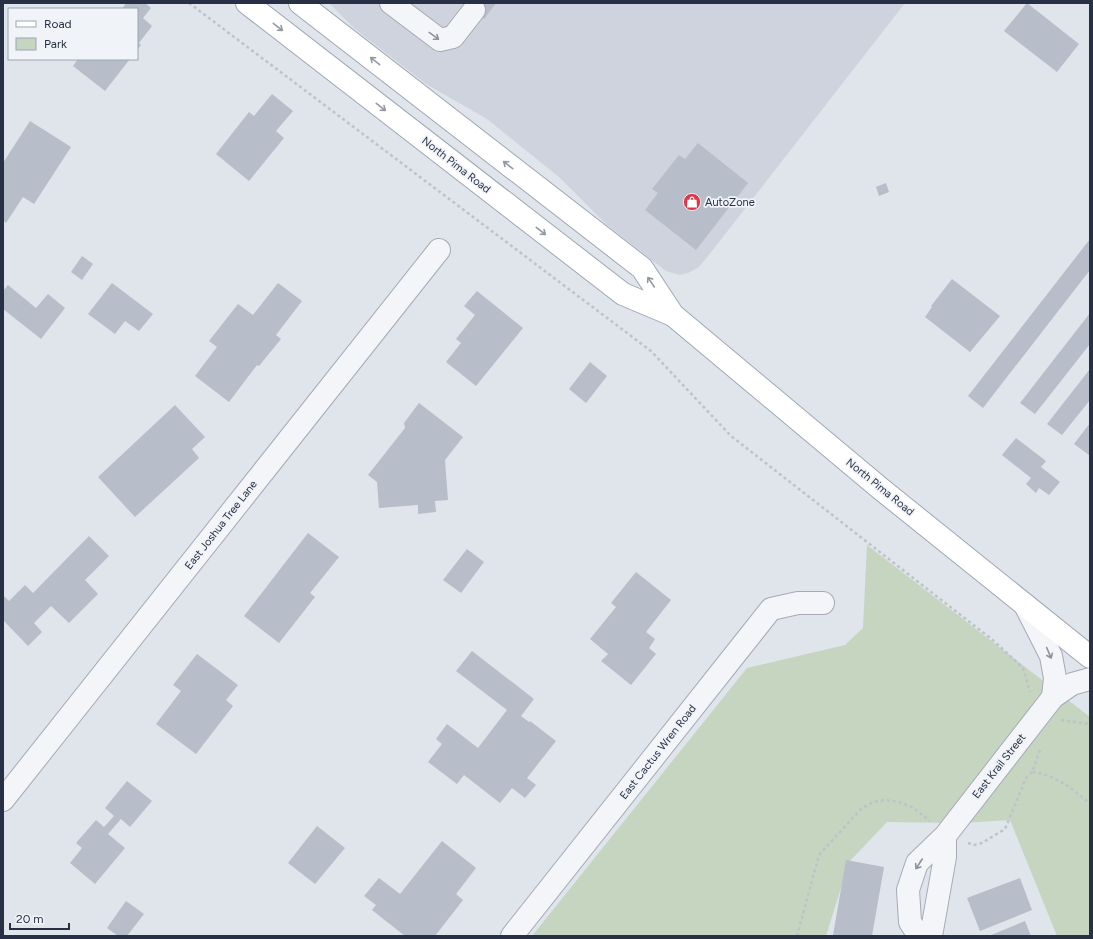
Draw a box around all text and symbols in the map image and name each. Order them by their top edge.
legend [8,8,138,60]
text: Road [44,17,72,31]
one-way arrow [272,23,283,31]
one-way arrow [428,32,439,40]
text: Park [44,37,67,51]
one-way arrow [369,57,380,66]
one-way arrow [375,102,386,111]
street label: North Pima Road [419,134,493,196]
one-way arrow [503,161,514,169]
shop icon: AutoZone [682,192,702,212]
place label: AutoZone [705,196,755,209]
one-way arrow [536,227,547,235]
one-way arrow [647,277,655,288]
street label: North Pima Road [843,456,917,518]
street label: East Joshua Tree Lane [182,478,260,572]
one-way arrow [1046,646,1053,658]
street label: East Cactus Wren Road [617,702,699,802]
street label: East Krail Street [970,731,1028,801]
one-way arrow [914,858,923,869]
scale bar [10,905,69,931]
text: 20 m [16,912,44,926]

